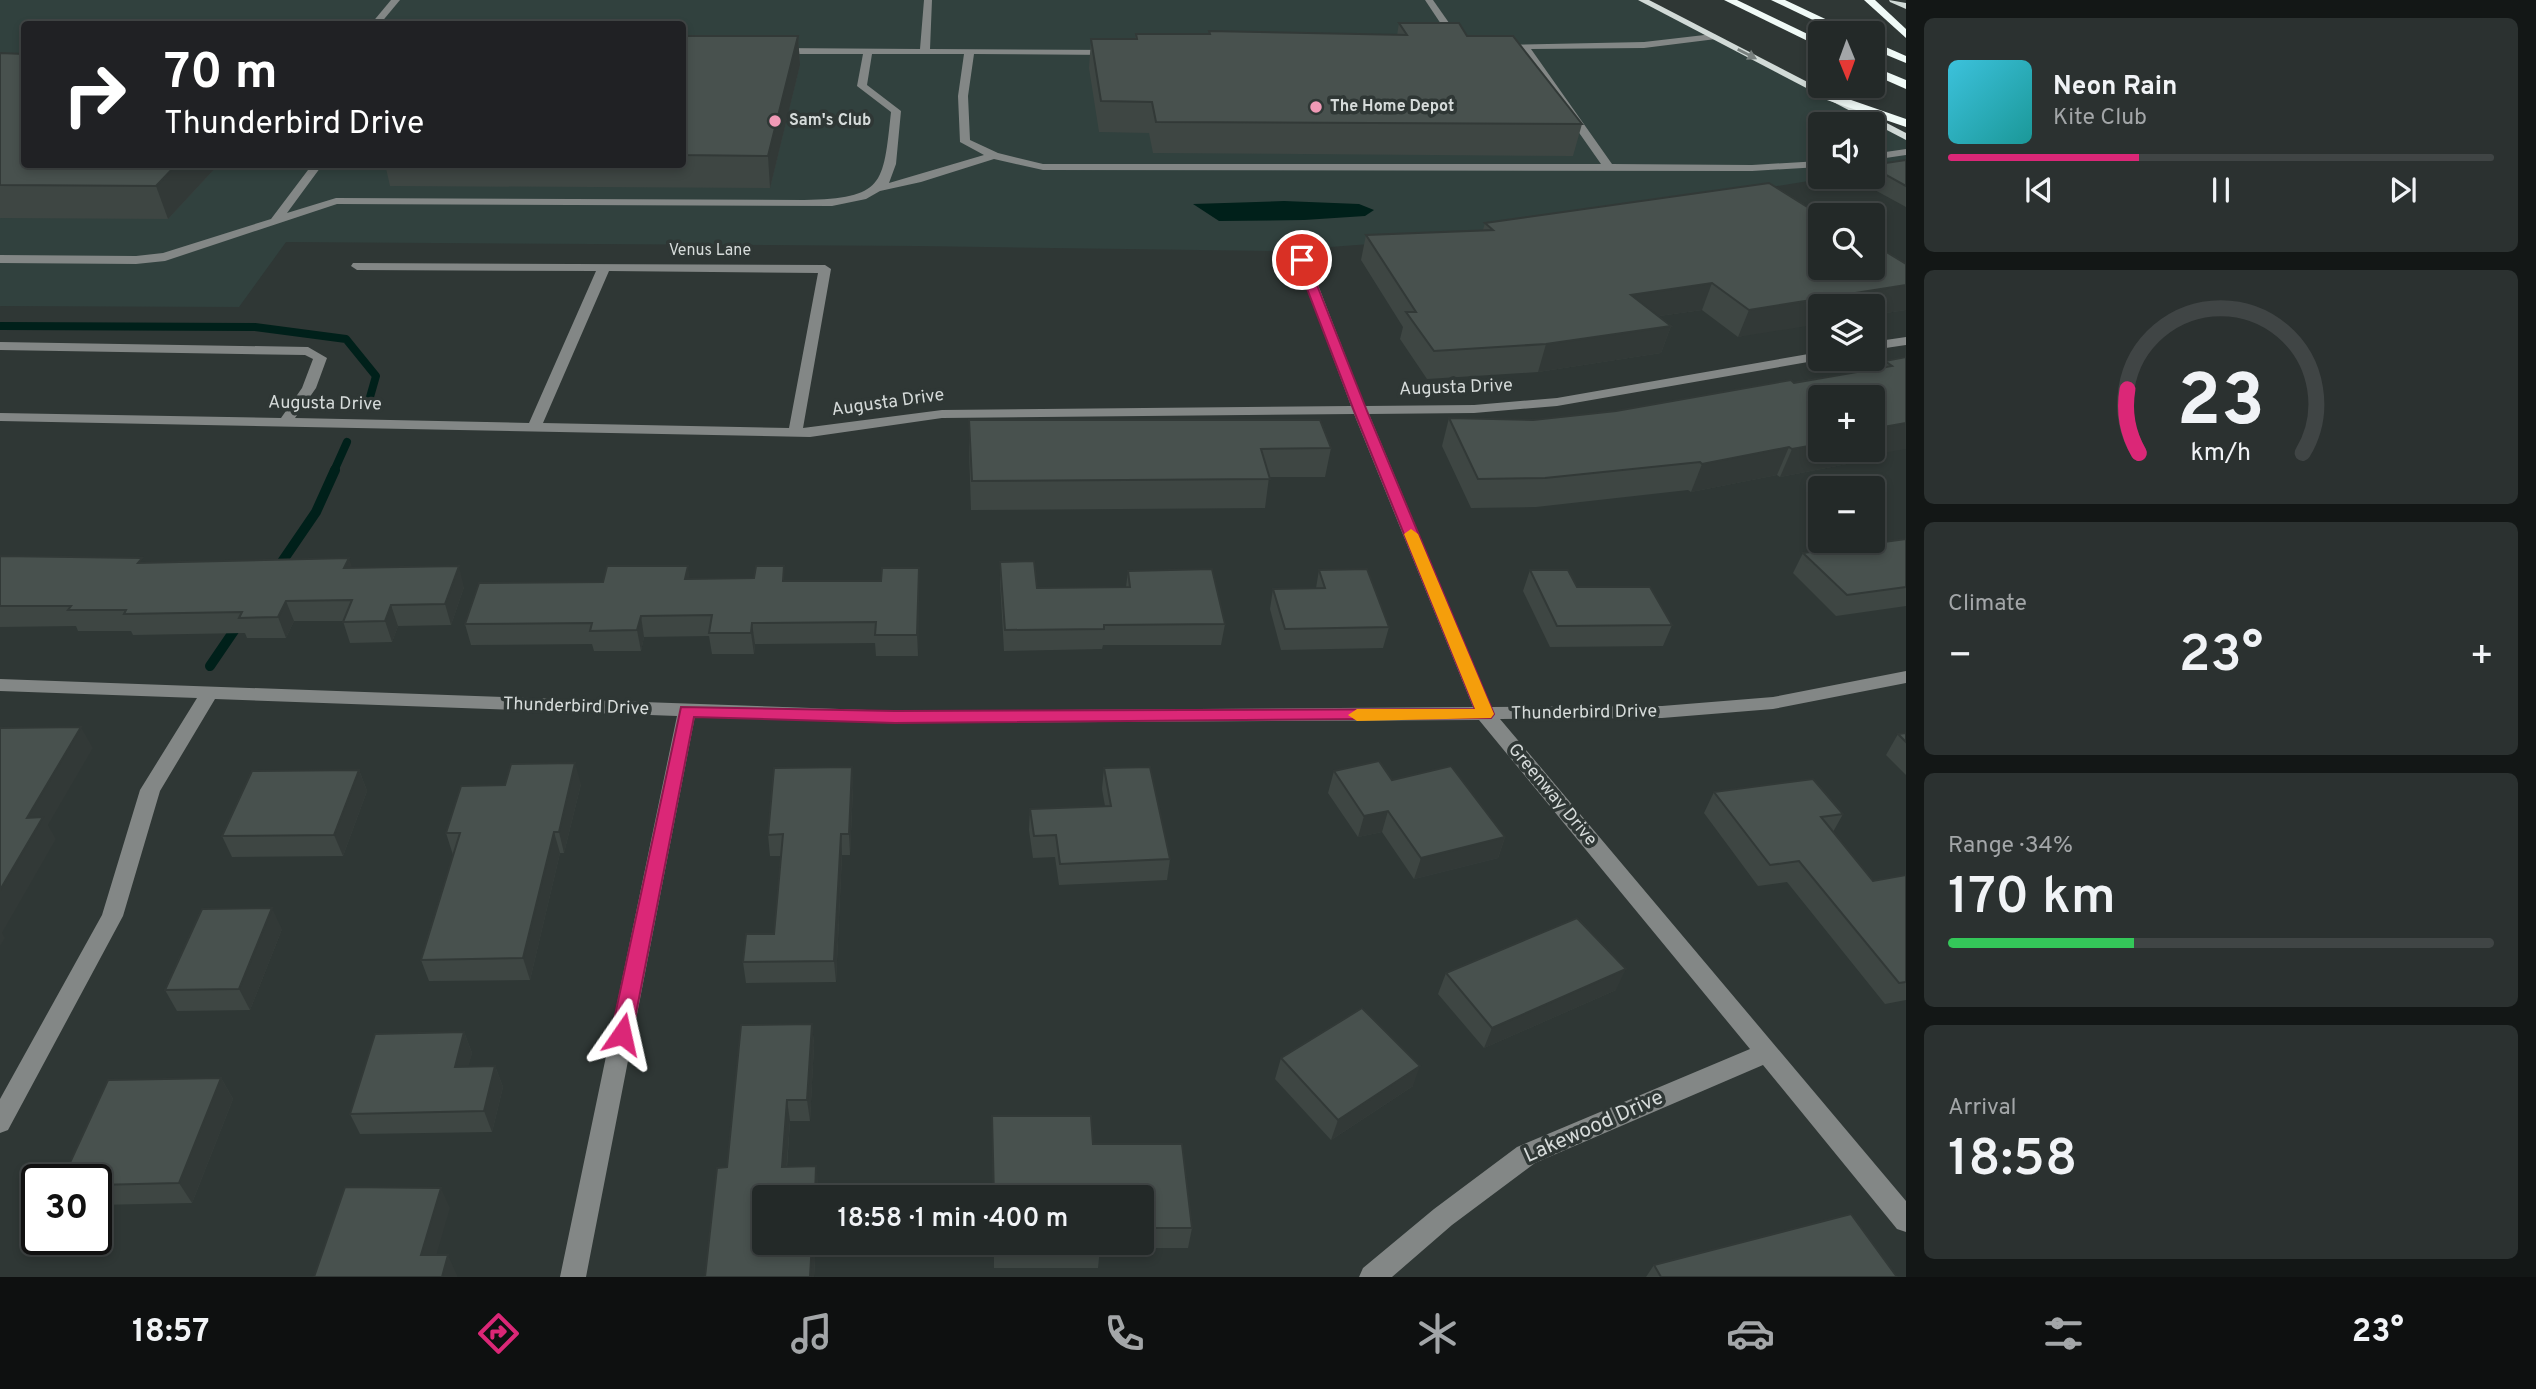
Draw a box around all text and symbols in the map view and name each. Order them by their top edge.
north arrow [1808,21,1885,98]
map controls [1808,21,1885,553]
text: 70 m [164,44,278,106]
one-way arrow [1737,48,1756,60]
icon: right [49,49,140,140]
text: Neon Rain [2053,71,2178,104]
place label: The Home Depot [1330,97,1454,117]
marker: The Home Depot [1308,99,1324,115]
text: Kite Club [2053,104,2147,133]
text: Thunderbird Drive [164,105,424,145]
place label: Sam's Club [789,111,871,131]
button: sound [1808,112,1885,189]
marker: Sam's Club [767,113,783,129]
icon: previous [2020,171,2058,209]
icon: pause [2202,171,2240,209]
icon: next [2384,171,2422,209]
button: search [1808,203,1885,280]
pin [1272,230,1332,290]
street label: Venus Lane [669,241,751,261]
icon: arrive [1283,241,1321,279]
button: layers [1808,294,1885,371]
text: 23 [2177,359,2265,451]
street label: Augusta Drive [1399,375,1513,401]
street label: Augusta Drive [830,384,946,422]
button: + [1808,385,1885,462]
street label: Augusta Drive [268,392,382,416]
text: km/h [2191,437,2251,469]
button: − [1808,476,1885,553]
text: Climate [1948,590,2027,619]
text: 23° [2179,624,2263,690]
text: − [1948,633,1973,682]
text: + [2469,633,2494,682]
street label: Thunderbird Drive [502,693,650,721]
street label: Thunderbird Drive [1511,700,1657,726]
street label: Greenway Drive [1502,739,1602,851]
text: Range · 34% [1948,832,2073,861]
text: 170 km [1948,866,2116,932]
position arrow [585,997,659,1071]
street label: Lakewood Drive [1520,1084,1668,1170]
text: Arrival [1948,1094,2017,1123]
text: 18:58 [1948,1128,2077,1194]
speed limit sign: 30 [21,1164,112,1255]
text: 18:58 · 1 min · 400 m [838,1203,1068,1236]
icon: directions [474,1309,523,1358]
icon: music [787,1309,836,1358]
icon: phone [1100,1309,1149,1358]
icon: climate [1413,1309,1462,1358]
icon: car [1726,1309,1775,1358]
icon: filters [2039,1309,2088,1358]
text: 18:57 [132,1313,209,1353]
text: 23° [2352,1313,2404,1353]

